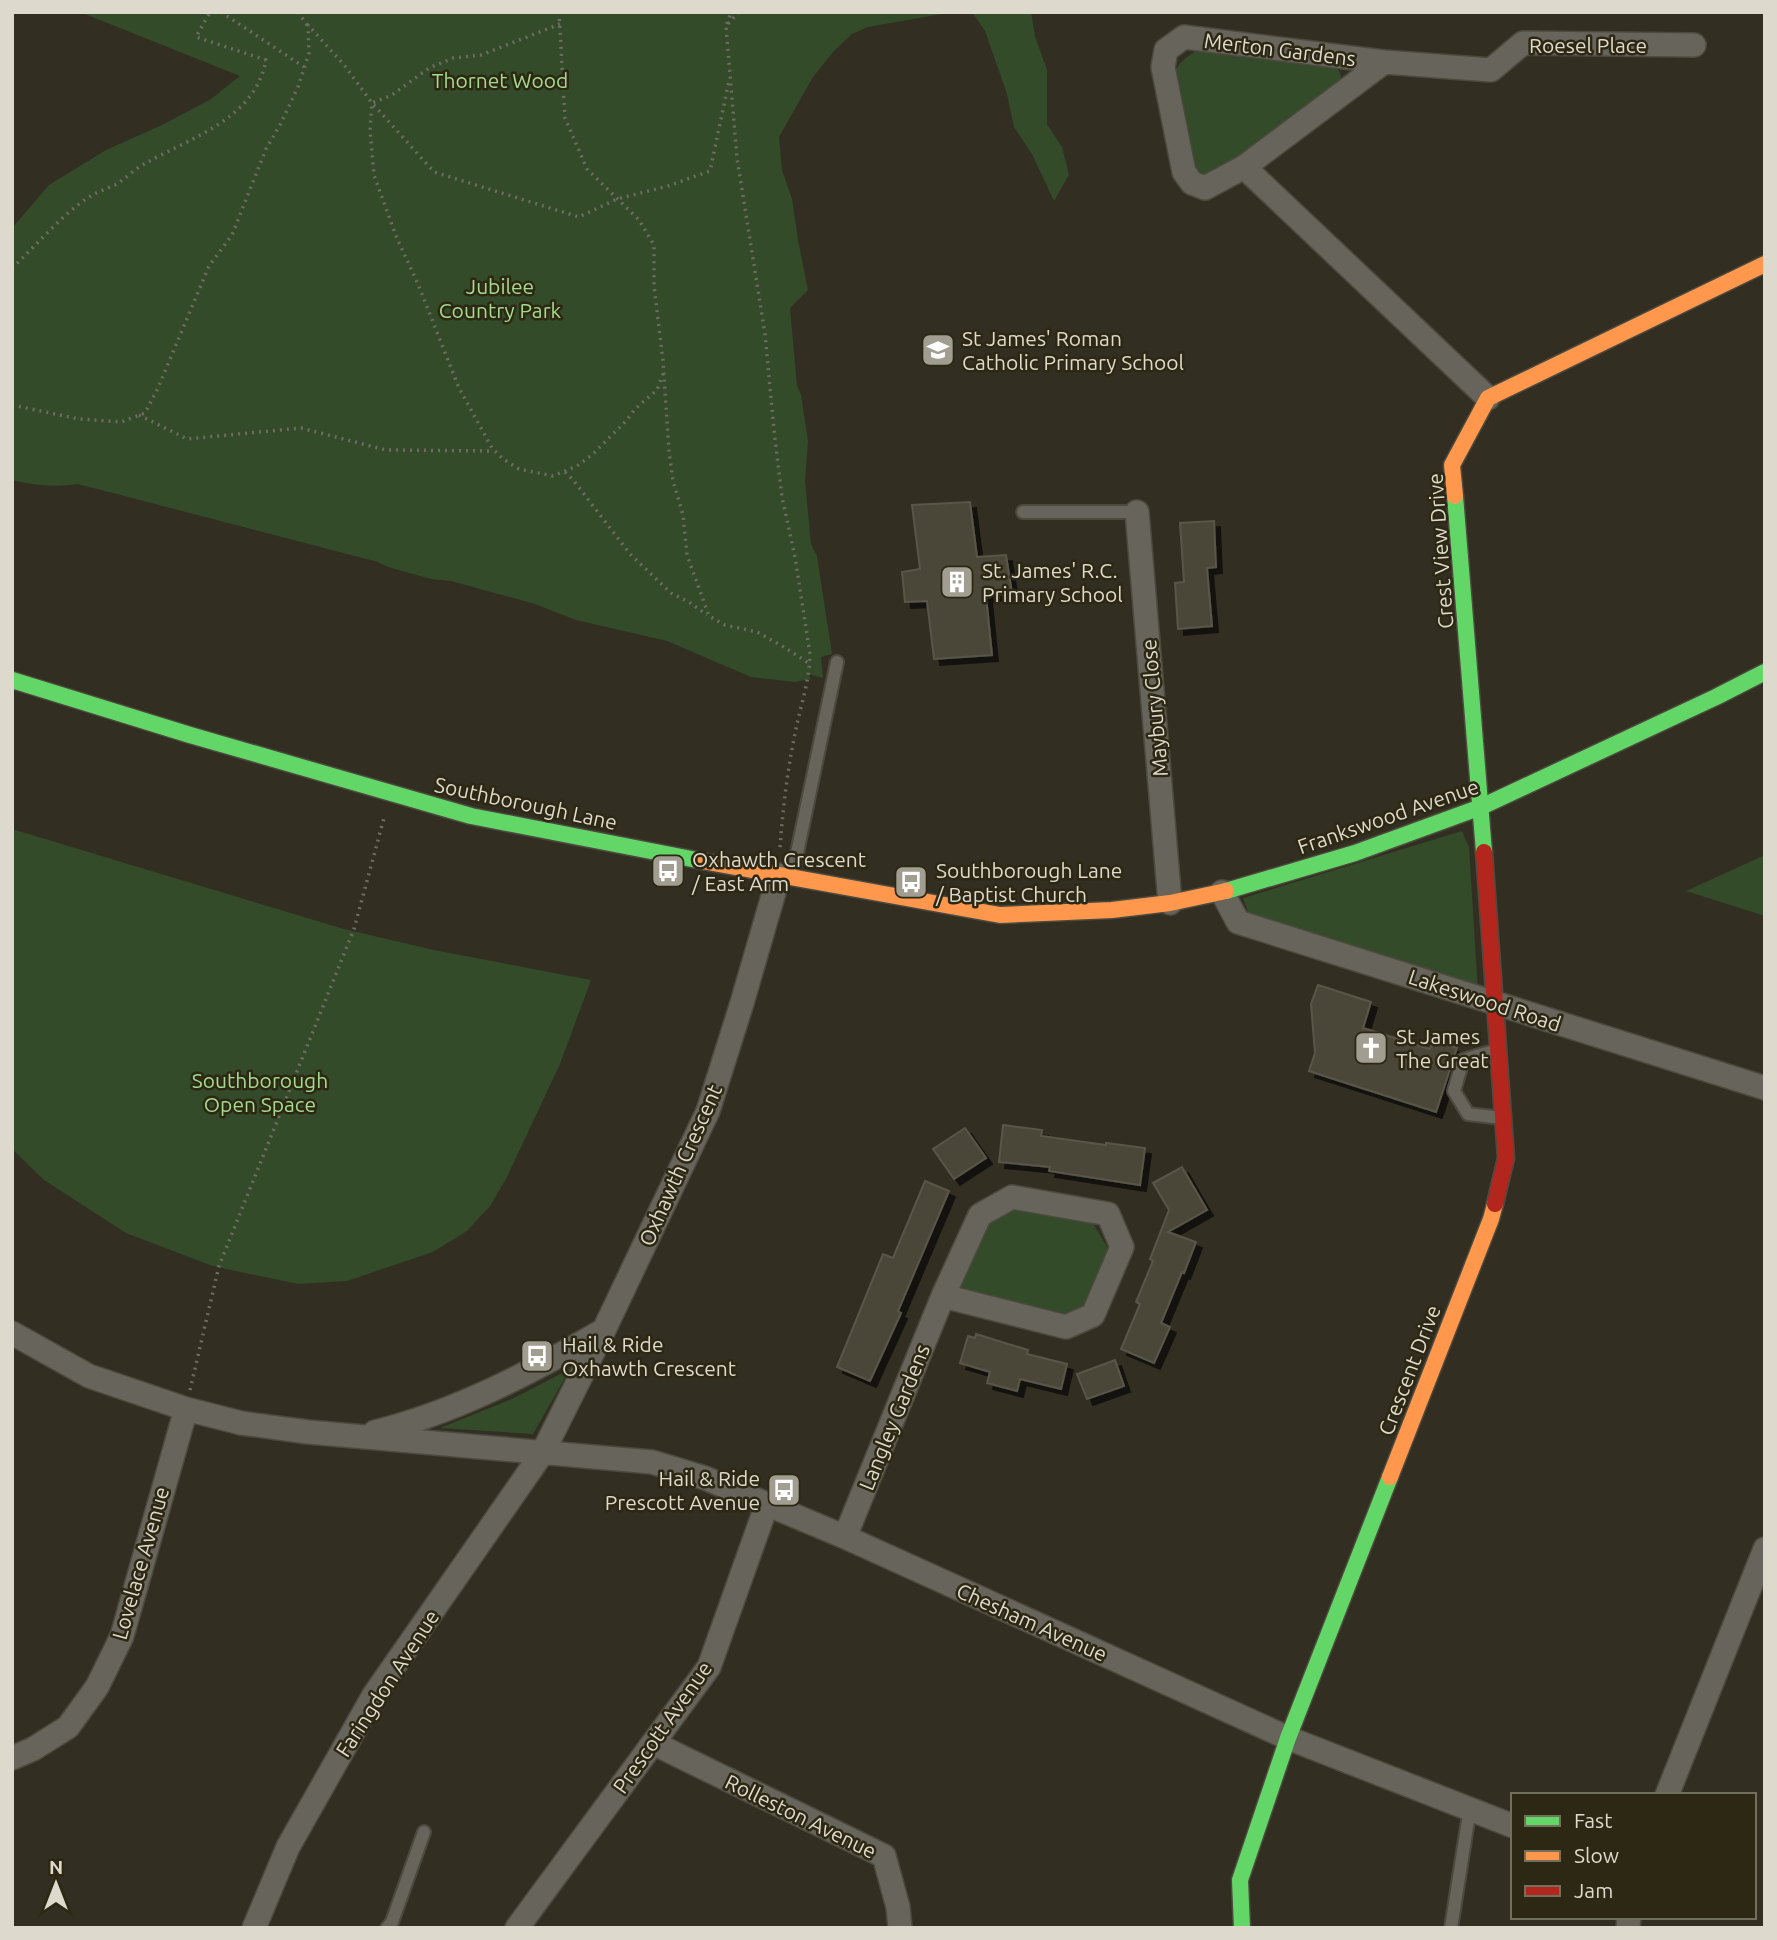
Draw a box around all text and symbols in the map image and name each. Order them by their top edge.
street label: Merton Gardens [1203,28,1357,70]
street label: Roesel Place [1529,33,1647,57]
park label: Thornet Wood [432,68,568,92]
park label: Jubilee Country Park [439,274,562,322]
place label: St James' Roman Catholic Primary School [962,326,1184,374]
school or university icon: St James' Roman Catholic Primary School [919,331,957,369]
street label: Crest View Drive [1423,472,1457,630]
place label: St. James' R.C. Primary School [982,558,1123,606]
building icon: St. James' R.C. Primary School [938,563,976,601]
street label: Maybury Close [1136,638,1172,778]
street label: Southborough Lane [432,772,620,834]
street label: Frankswood Avenue [1294,774,1482,858]
place label: Oxhawth Crescent / East Arm [691,847,866,895]
bus stop icon: Oxhawth Crescent / East Arm [649,852,687,890]
place label: Southborough Lane / Baptist Church [935,858,1122,906]
bus stop icon: Southborough Lane / Baptist Church [892,863,930,901]
street label: Lakeswood Road [1406,964,1564,1036]
place label: St James The Great [1396,1024,1489,1072]
church icon: St James The Great [1352,1029,1390,1067]
park label: Southborough Open Space [192,1068,328,1116]
street label: Oxhawth Crescent [634,1081,726,1249]
street label: Crescent Drive [1373,1302,1445,1438]
place label: Hail & Ride Oxhawth Crescent [562,1332,736,1380]
bus stop icon: Hail & Ride Oxhawth Crescent [518,1337,556,1375]
street label: Langley Gardens [854,1341,934,1493]
place label: Hail & Ride Prescott Avenue [605,1466,760,1514]
bus stop icon: Hail & Ride Prescott Avenue [765,1471,803,1509]
street label: Lovelace Avenue [107,1484,173,1642]
street label: Chesham Avenue [953,1578,1111,1666]
street label: Faringdon Avenue [331,1605,443,1761]
street label: Prescott Avenue [608,1657,716,1797]
street label: Rolleston Avenue [722,1769,880,1863]
legend [1511,1793,1756,1919]
text: Fast [1574,1808,1612,1832]
text: Slow [1574,1843,1619,1867]
north arrow [21,1849,91,1919]
text: N [49,1856,63,1878]
text: Jam [1574,1878,1613,1902]

